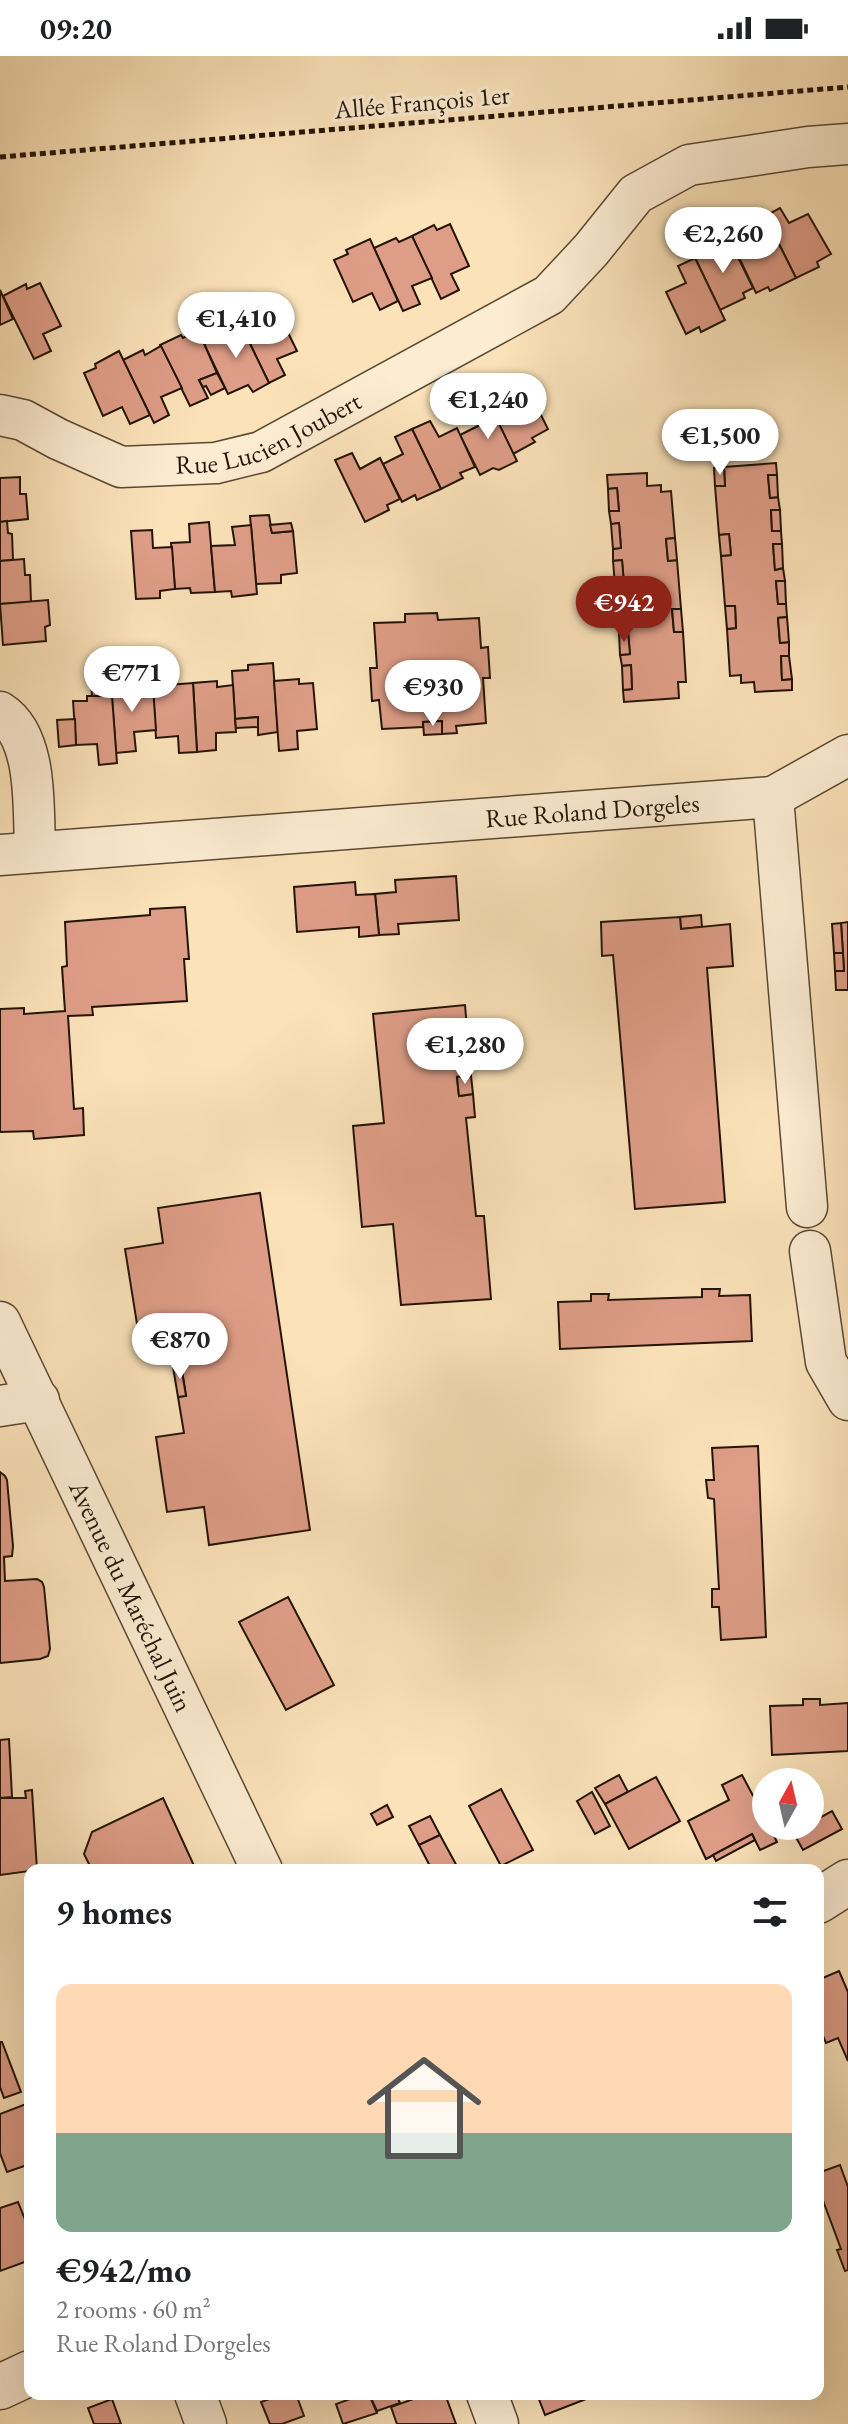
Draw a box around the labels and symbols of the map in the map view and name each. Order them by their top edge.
street label: Allée François 1er [332,77,511,127]
pin: €2,260 [658,207,788,275]
pin: €1,410 [171,292,301,360]
pin: €1,240 [423,373,553,441]
street label: Rue Lucien Joubert [175,384,367,482]
pin: €1,500 [655,409,785,477]
pin: €942 [577,576,671,644]
pin: €771 [85,646,179,714]
pin: €930 [386,660,480,728]
street label: Rue Roland Dorgeles [484,786,701,836]
pin: €1,280 [400,1018,530,1086]
pin: €870 [133,1313,227,1381]
street label: Avenue du Maréchal Juin [61,1474,201,1718]
north arrow [752,1768,824,1840]

